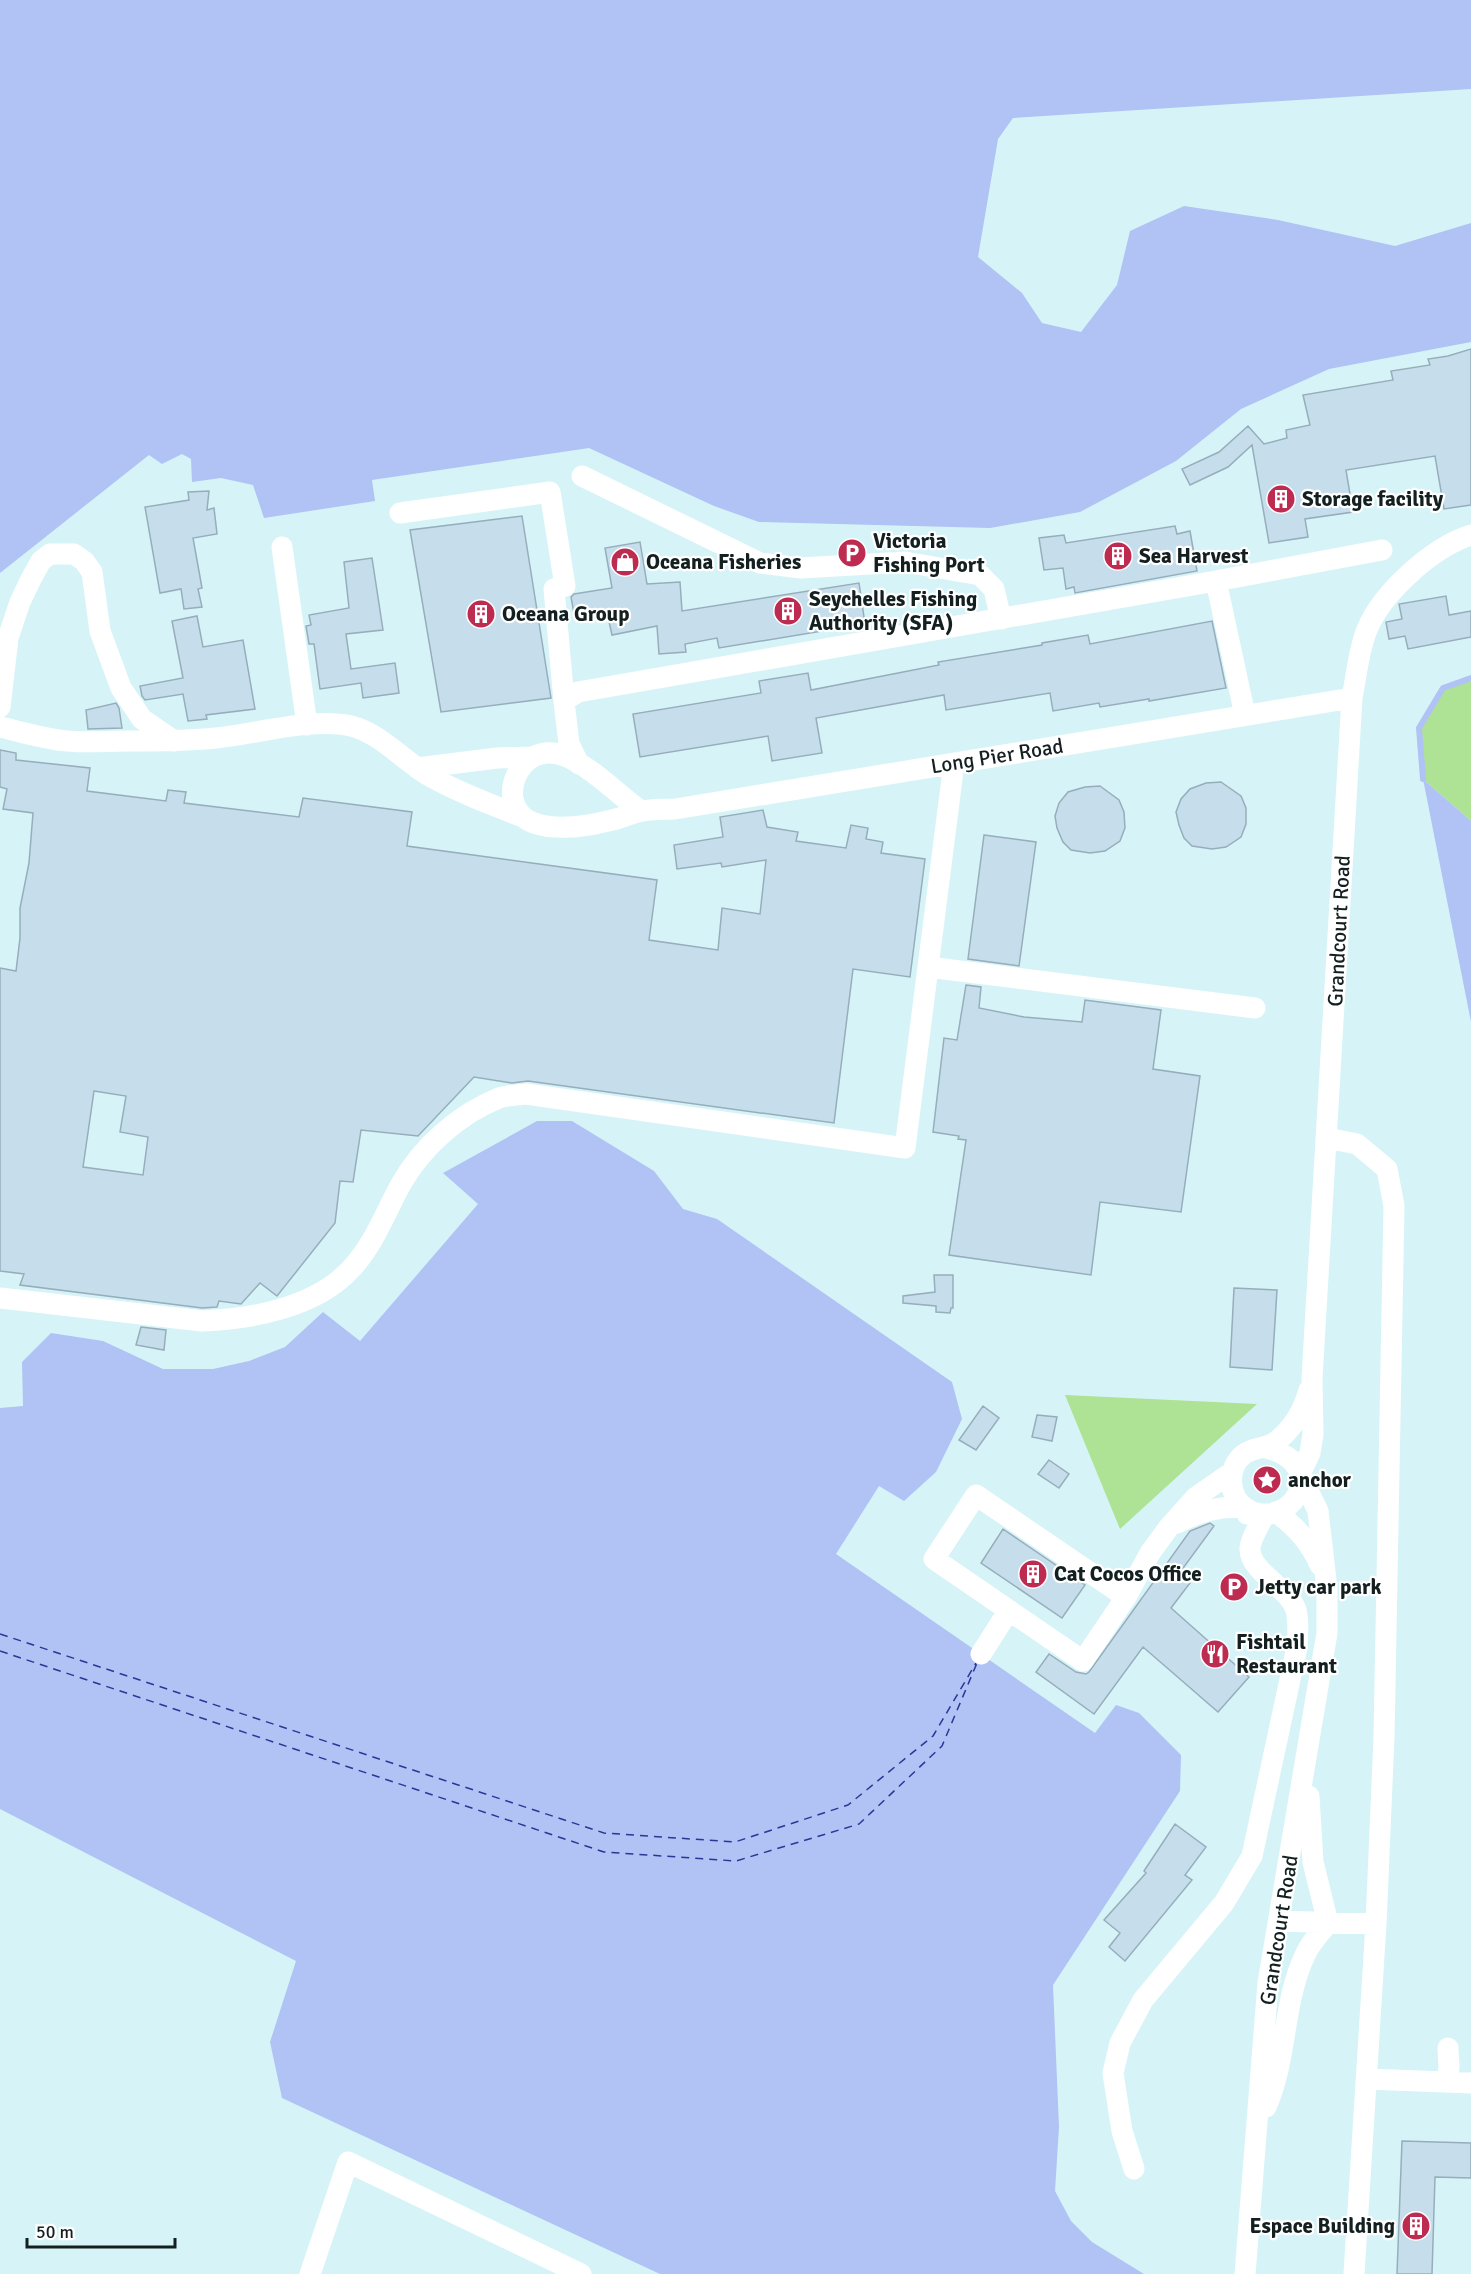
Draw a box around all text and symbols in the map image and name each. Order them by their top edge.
building icon: Storage facility [1265,483,1297,515]
place label: Storage facility [1302,486,1444,512]
place label: Victoria Fishing Port [873,528,985,578]
parking icon: Victoria Fishing Port [836,537,868,569]
building icon: Sea Harvest [1102,540,1134,572]
place label: Sea Harvest [1139,543,1248,569]
shop icon: Oceana Fisheries [609,546,641,578]
place label: Oceana Fisheries [646,549,801,575]
place label: Seychelles Fishing Authority (SFA) [809,586,977,636]
building icon: Seychelles Fishing Authority (SFA) [772,595,804,627]
building icon: Oceana Group [465,598,497,630]
place label: Oceana Group [502,601,629,627]
street label: Long Pier Road [929,733,1065,779]
street label: Grandcourt Road [1322,855,1356,1007]
place icon: anchor [1251,1464,1283,1496]
place label: anchor [1288,1467,1352,1493]
building icon: Cat Cocos Office [1017,1558,1049,1590]
place label: Cat Cocos Office [1054,1561,1202,1587]
parking icon: Jetty car park [1218,1571,1250,1603]
place label: Jetty car park [1255,1574,1381,1600]
place label: Fishtail Restaurant [1236,1629,1337,1679]
restaurant icon: Fishtail Restaurant [1199,1638,1231,1670]
street label: Grandcourt Road [1254,1853,1304,2007]
building icon: Espace Building [1400,2210,1432,2242]
scale bar [27,2211,176,2249]
place label: Espace Building [1249,2213,1395,2239]
text: 50 m [36,2221,74,2243]

